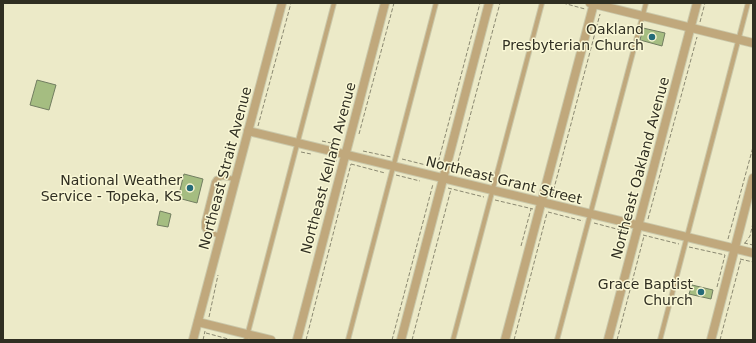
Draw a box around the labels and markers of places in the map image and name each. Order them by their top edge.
place label: Oakland Presbyterian Church [502,21,644,53]
marker: Oakland Presbyterian Church [647,32,657,42]
place label: National Weather Service - Topeka, KS [41,172,182,204]
marker: National Weather Service - Topeka, KS [185,183,195,193]
place label: Grace Baptist Church [598,276,694,308]
marker: Grace Baptist Church [696,287,706,297]

